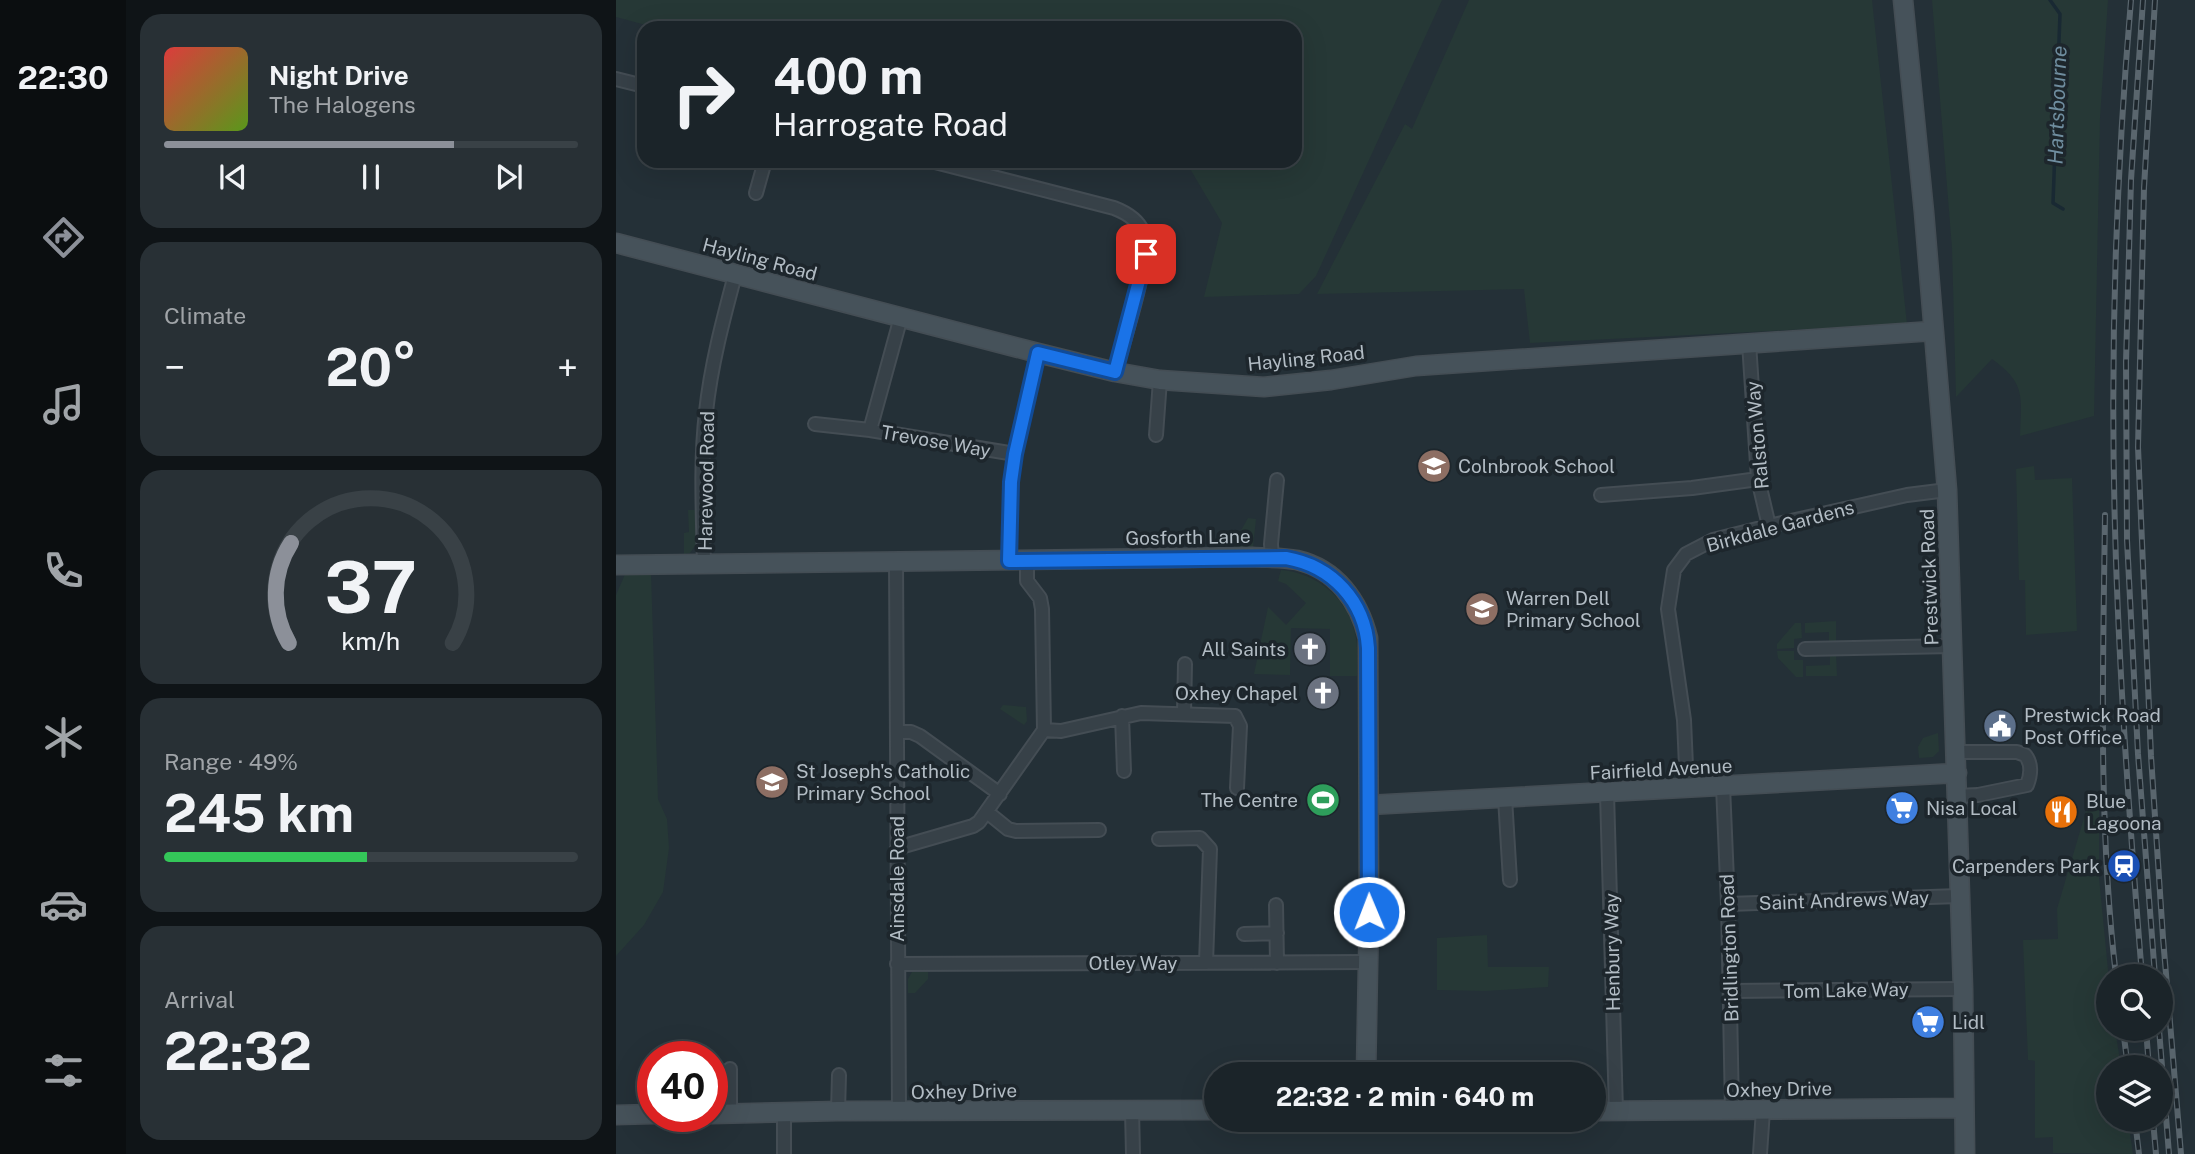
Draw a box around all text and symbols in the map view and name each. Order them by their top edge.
water label: Hartsbourne [2042,45,2072,165]
text: 400 m [773,47,923,105]
icon: right [658,49,749,140]
text: 22:30 [17,59,109,96]
text: Night Drive [269,60,409,91]
text: The Halogens [269,91,416,118]
text: Harrogate Road [773,106,1008,143]
icon: previous [214,158,252,196]
icon: pause [352,158,390,196]
icon: next [490,158,528,196]
icon: directions [39,213,88,262]
pin [1116,224,1176,284]
street label: Hayling Road [700,233,820,285]
icon: arrive [1127,235,1165,273]
text: Climate [164,302,246,329]
text: 20° [325,337,417,398]
street label: Hayling Road [1246,341,1366,375]
text: − [164,345,185,390]
text: + [557,345,578,390]
icon: music [39,380,88,429]
street label: Ralston Way [1741,380,1773,490]
street label: Harewood Road [694,411,718,551]
street label: Trevose Way [880,421,992,461]
school or university icon: Colnbrook School [1415,447,1453,485]
place label: Colnbrook School [1458,455,1615,477]
street label: Birkdale Gardens [1704,496,1856,556]
street label: Prestwick Road [1916,508,1942,646]
street label: Gosforth Lane [1125,525,1251,549]
text: 37 [325,544,417,629]
icon: phone [39,546,88,595]
place label: Warren Dell Primary School [1506,587,1641,631]
school or university icon: Warren Dell Primary School [1463,590,1501,628]
text: km/h [342,626,400,656]
church icon: All Saints [1291,630,1329,668]
place label: All Saints [1201,638,1286,660]
church icon: Oxhey Chapel [1304,674,1342,712]
place label: Oxhey Chapel [1175,682,1298,704]
place label: Prestwick Road Post Office [2024,704,2161,748]
public building icon: Prestwick Road Post Office [1981,707,2019,745]
icon: climate [39,713,88,762]
text: Range · 49% [164,748,298,775]
street label: Fairfield Avenue [1589,754,1733,784]
place label: St Joseph's Catholic Primary School [796,760,970,804]
school or university icon: St Joseph's Catholic Primary School [753,763,791,801]
sports icon: The Centre [1304,781,1342,819]
text: 245 km [164,783,354,844]
place label: The Centre [1201,789,1298,811]
supermarket icon: Nisa Local [1883,789,1921,827]
place label: Blue Lagoona [2086,790,2162,834]
restaurant icon: Blue Lagoona [2042,793,2080,831]
place label: Nisa Local [1926,797,2018,819]
street label: Ainsdale Road [886,816,908,942]
station icon: Carpenders Park [2105,847,2143,885]
place label: Carpenders Park [1952,855,2100,877]
street label: Bridlington Road [1715,874,1743,1022]
position arrow [1332,875,1406,949]
icon: car [39,880,88,929]
street label: Saint Andrews Way [1758,886,1930,914]
street label: Henbury Way [1600,893,1624,1011]
street label: Otley Way [1088,952,1178,974]
map controls [2096,964,2173,1132]
button: search [2096,964,2173,1041]
street label: Tom Lake Way [1783,978,1909,1002]
text: Arrival [164,986,235,1013]
supermarket icon: Lidl [1909,1003,1947,1041]
place label: Lidl [1952,1011,1985,1033]
text: 22:32 [164,1021,312,1082]
speed limit sign: 40 [637,1041,728,1132]
icon: filters [39,1046,88,1095]
button: layers [2096,1055,2173,1132]
street label: Oxhey Drive [1726,1077,1832,1101]
street label: Oxhey Drive [911,1079,1017,1103]
text: 22:32 · 2 min · 640 m [1276,1081,1534,1112]

